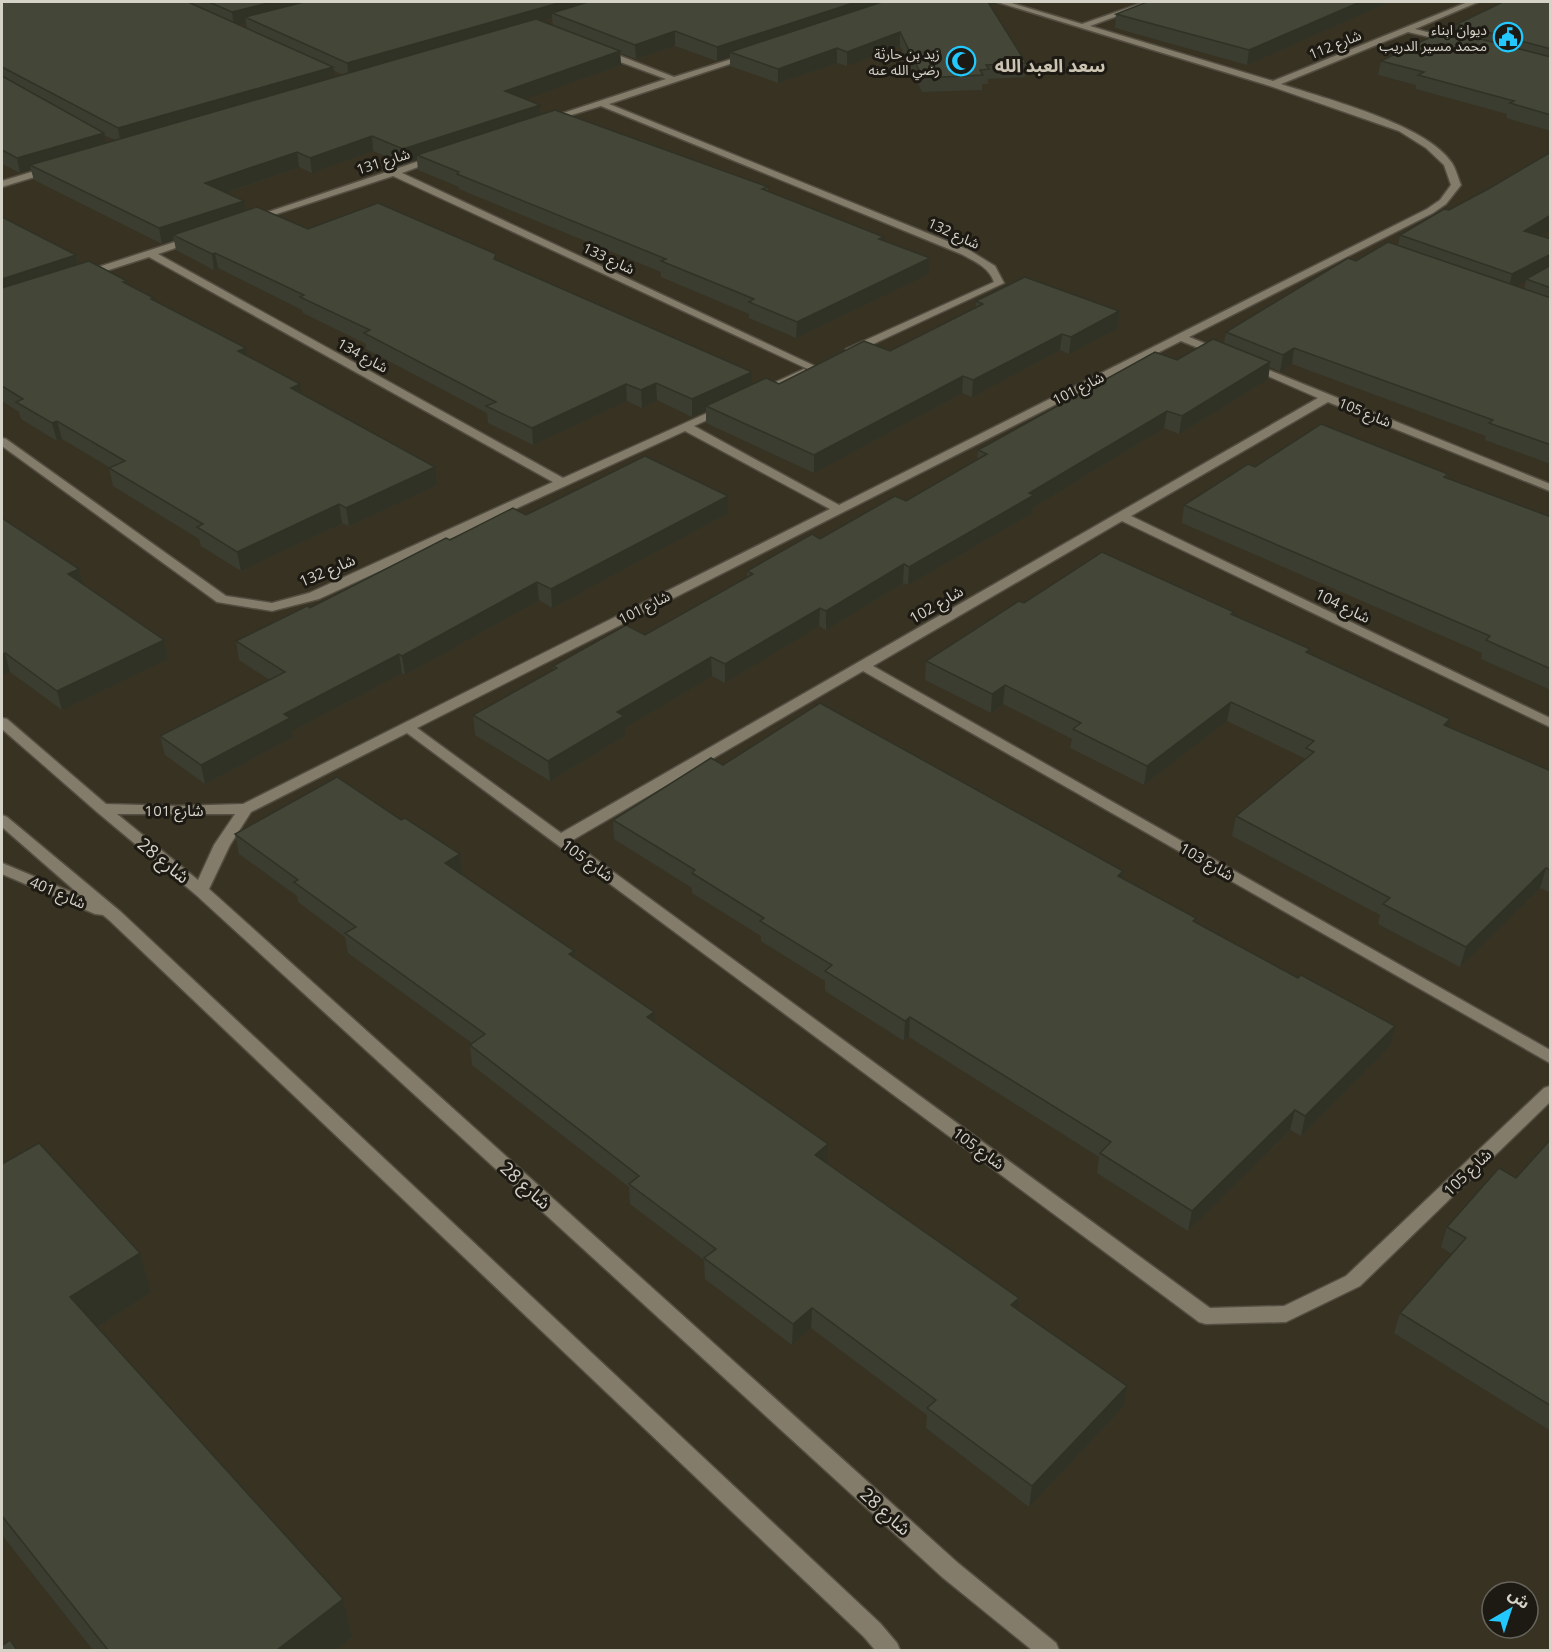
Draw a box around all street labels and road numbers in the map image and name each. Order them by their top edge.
street label: شارع 112 [1306,25,1365,65]
street label: شارع 131 [354,143,413,180]
street label: شارع 132 [924,213,983,255]
street label: شارع 133 [579,238,638,280]
street label: شارع 134 [333,333,392,378]
street label: شارع 101 [1049,367,1108,411]
street label: شارع 105 [1335,393,1394,433]
street label: شارع 132 [296,549,359,593]
street label: شارع 102 [906,581,968,630]
street label: شارع 104 [1311,583,1374,630]
street label: شارع 101 [615,586,674,630]
street label: شارع 101 [145,800,204,823]
street label: شارع 28 [131,832,195,891]
street label: شارع 105 [557,835,618,888]
street label: شارع 103 [1175,838,1238,887]
street label: شارع 401 [26,871,89,916]
street label: شارع 105 [948,1123,1009,1176]
street label: شارع 105 [1439,1144,1497,1202]
street label: شارع 28 [494,1156,556,1216]
street label: شارع 28 [854,1482,916,1542]

